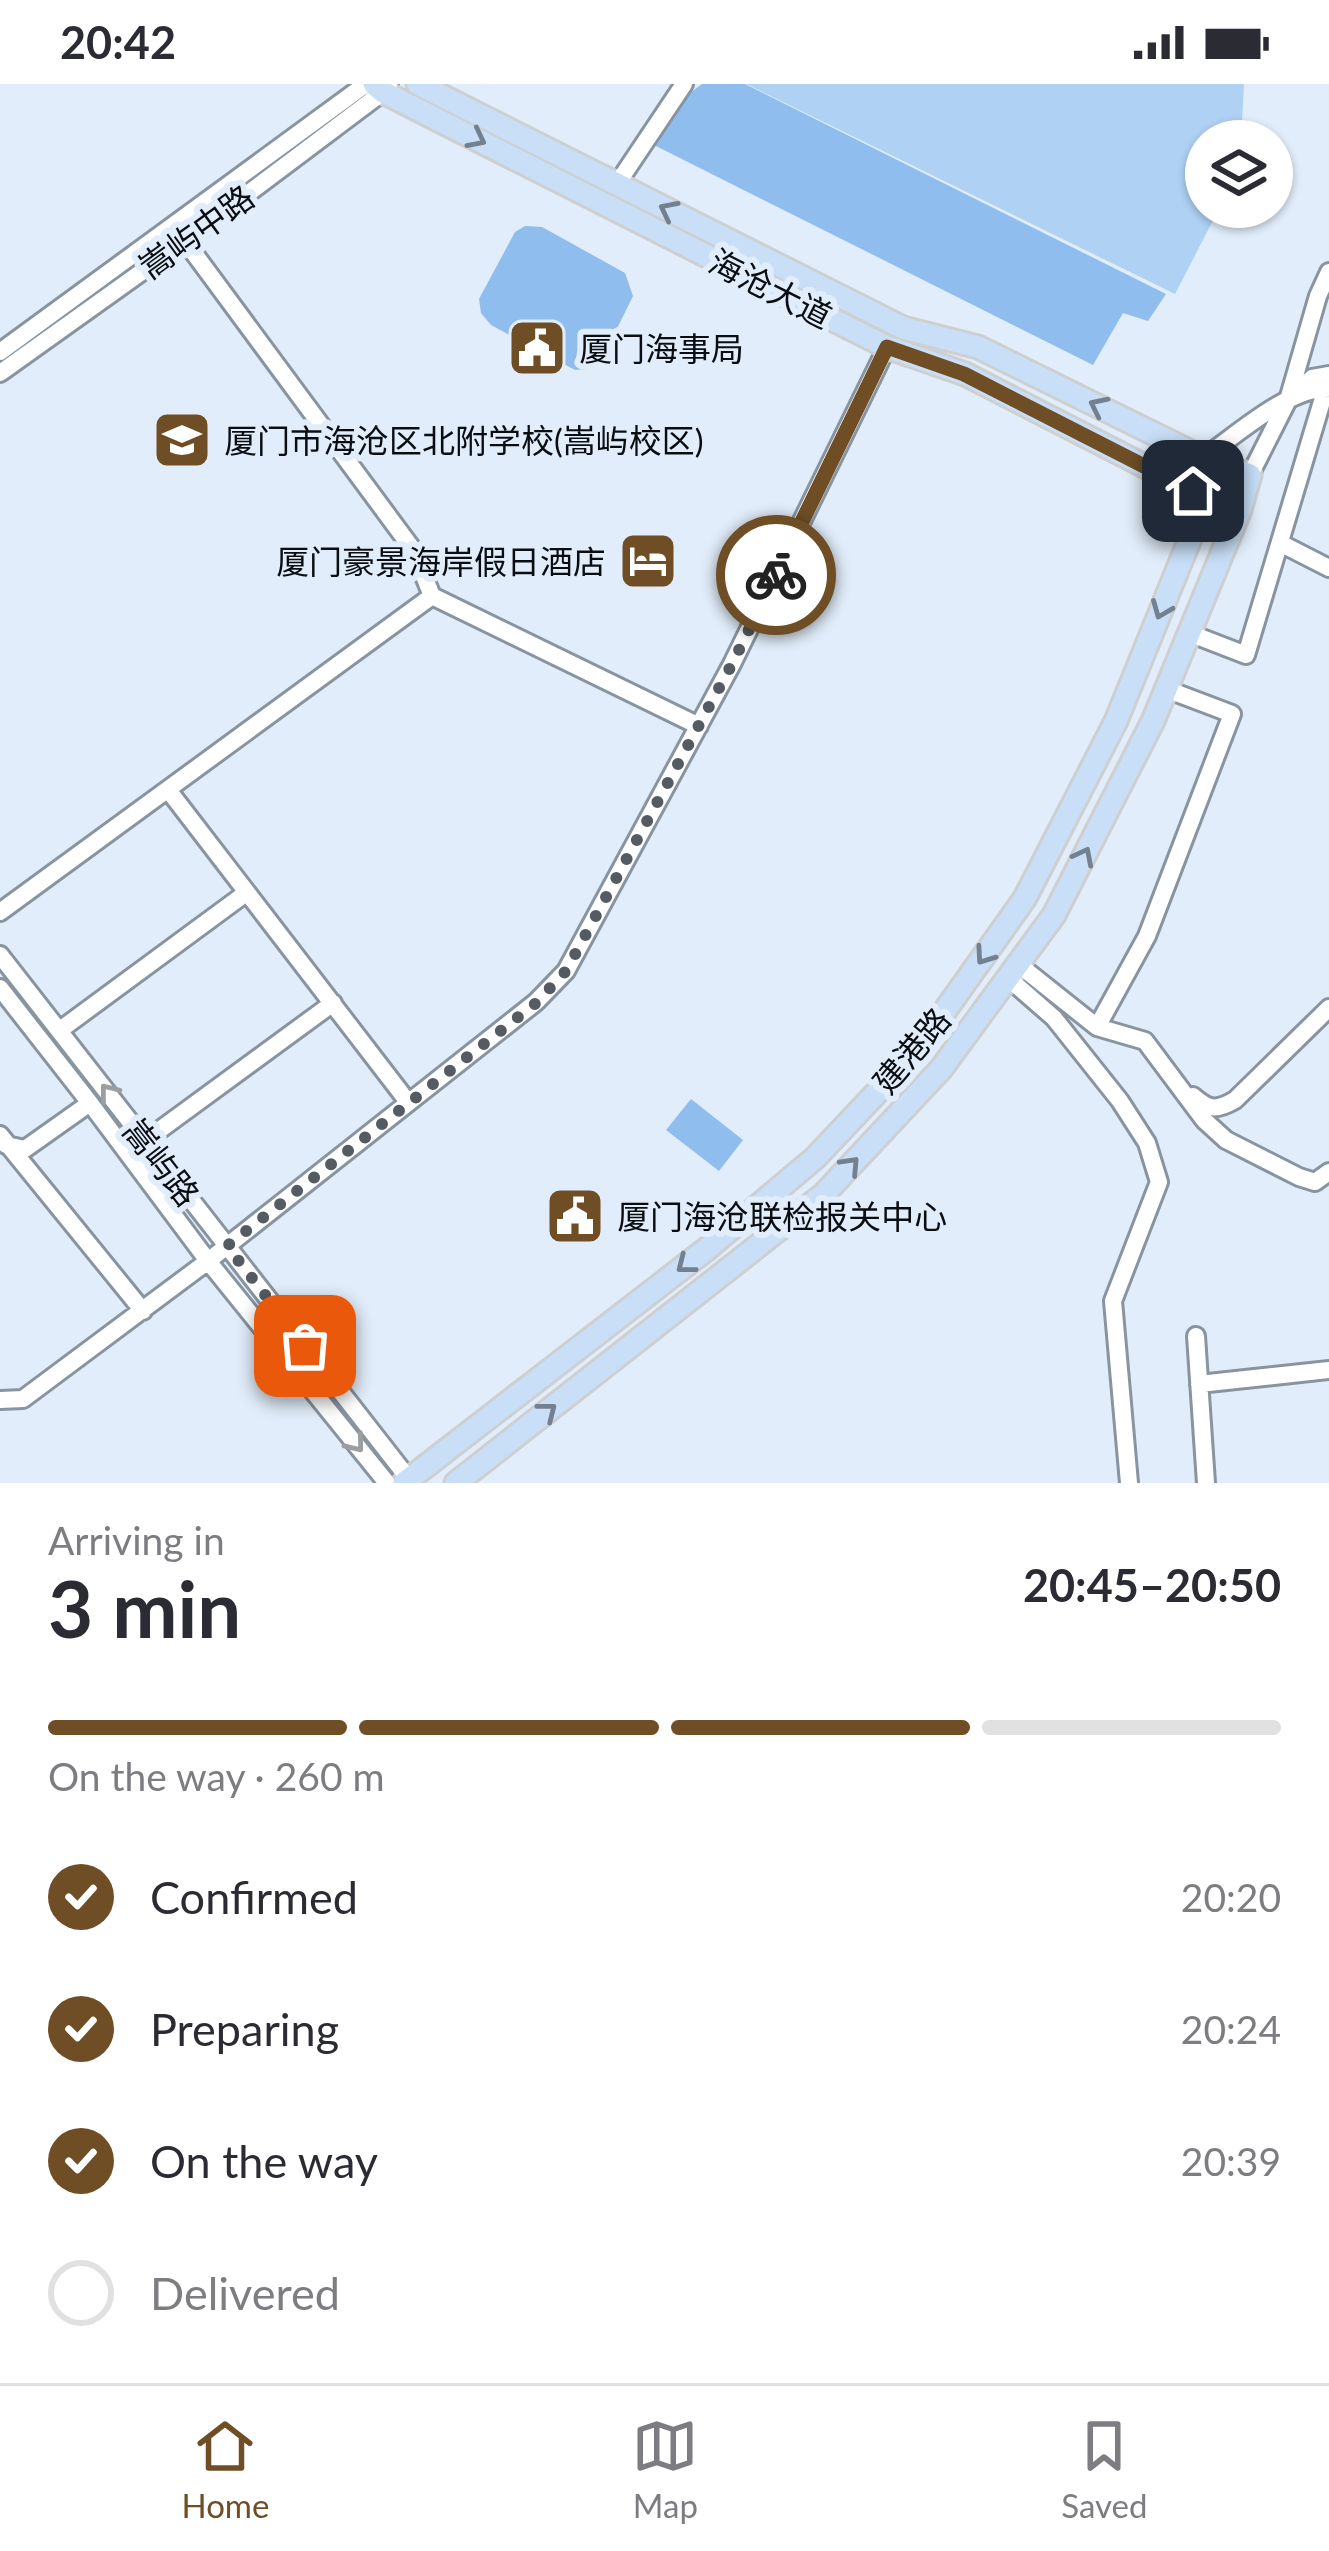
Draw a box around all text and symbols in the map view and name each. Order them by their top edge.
text: 20:42 [60,15,176,69]
map controls [1185,120,1293,228]
button: layers [1185,120,1293,228]
one-way arrow [464,125,486,148]
street label: 嵩屿中路 [131,176,261,286]
one-way arrow [659,200,680,224]
street label: 海沧大道 [703,240,839,336]
public building icon: 厦门海事局 [506,317,568,379]
place label: 厦门海事局 [579,328,744,368]
one-way arrow [1088,398,1110,421]
school or university icon: 厦门市海沧区北附学校(嵩屿校区) [151,409,213,471]
place label: 厦门市海沧区北附学校(嵩屿校区) [224,420,704,460]
pin [1142,440,1244,542]
icon: home [1160,458,1226,524]
courier [716,515,836,635]
hotel icon: 厦门豪景海岸假日酒店 [617,530,679,592]
place label: 厦门豪景海岸假日酒店 [276,541,606,581]
icon: bike [743,542,809,608]
one-way arrow [1151,598,1175,619]
one-way arrow [1070,846,1093,868]
one-way arrow [976,943,998,965]
street label: 建港路 [864,999,958,1101]
one-way arrow [101,1084,122,1106]
street label: 嵩屿路 [116,1111,208,1213]
one-way arrow [836,1158,858,1179]
public building icon: 厦门海沧联检报关中心 [544,1185,606,1247]
place label: 厦门海沧联检报关中心 [617,1196,947,1236]
one-way arrow [677,1251,699,1272]
pin [254,1295,356,1397]
icon: bag [272,1313,338,1379]
one-way arrow [534,1404,556,1425]
one-way arrow [342,1431,363,1453]
text: Arriving in [48,1517,225,1563]
text: 20:45–20:50 [1023,1558,1281,1612]
text: 3 min [48,1561,241,1655]
text: On the way · 260 m [48,1753,385,1799]
icon: check [48,1864,114,1930]
text: Confirmed [150,1870,358,1924]
text: 20:20 [1181,1874,1281,1920]
icon: check [48,1996,114,2062]
text: Preparing [150,2002,339,2056]
text: 20:24 [1181,2006,1281,2052]
icon: check [48,2128,114,2194]
text: On the way [150,2134,378,2188]
text: 20:39 [1181,2138,1281,2184]
text: Delivered [150,2266,340,2320]
tab: Home [181,2413,269,2525]
tab: Map [632,2413,698,2525]
tab: Saved [1061,2413,1148,2525]

